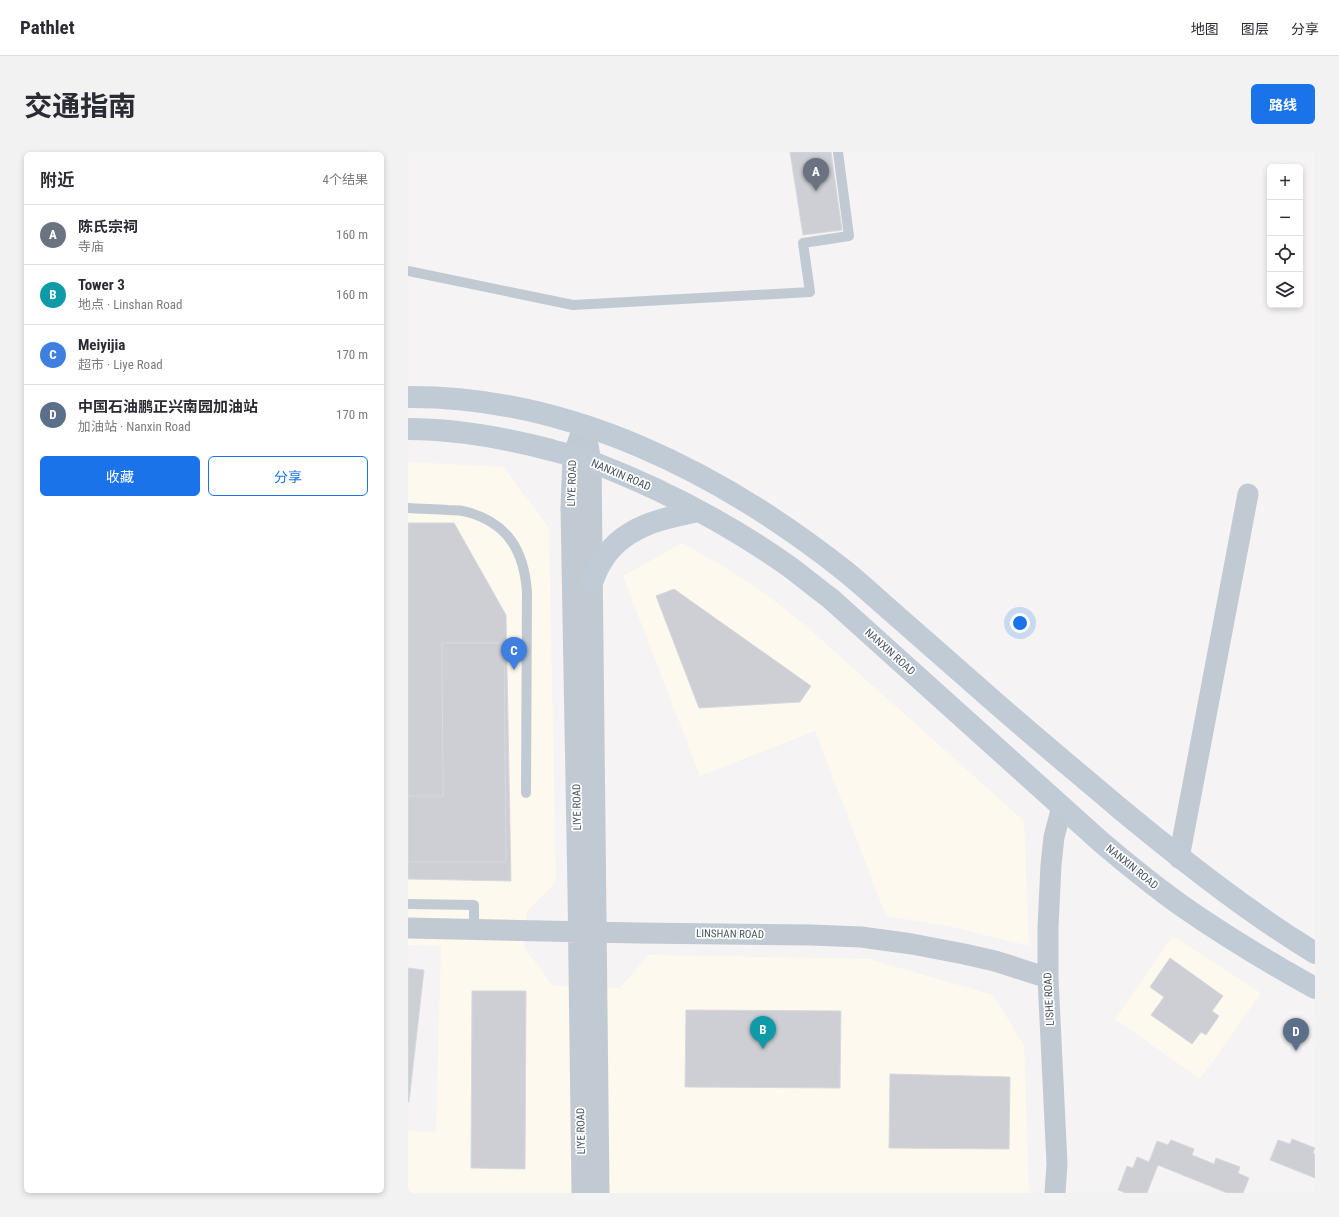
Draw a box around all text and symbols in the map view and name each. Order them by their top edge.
text: Pathlet [20,16,75,39]
text: 地图 [1191,21,1219,37]
text: 图层 [1241,21,1269,37]
text: 分享 [1291,21,1319,37]
button: 路线 [1251,84,1315,124]
text: 交通指南 [24,90,136,123]
pin: A [803,158,829,191]
map controls [1267,164,1303,308]
button: + [1267,164,1303,200]
text: 附近 [40,170,74,190]
text: 4个结果 [323,172,368,187]
button: − [1267,200,1303,236]
text: 陈氏宗祠 [78,218,138,236]
text: A [49,227,57,242]
text: 160 m [336,227,368,242]
button: locate [1267,236,1303,272]
text: 寺庙 [78,239,104,254]
button: layers [1267,272,1303,308]
text: Tower 3 [78,276,125,294]
text: B [49,287,57,302]
text: 160 m [336,287,368,302]
text: 地点 · Linshan Road [78,297,182,312]
text: Meiyijia [78,336,125,354]
text: C [49,347,57,362]
text: 170 m [336,347,368,362]
text: 超市 · Liye Road [78,357,163,372]
text: 中国石油鹏正兴南园加油站 [78,398,258,416]
text: D [49,407,57,422]
text: 170 m [336,407,368,422]
text: 加油站 · Nanxin Road [78,419,191,434]
button: 收藏 [40,456,200,496]
button: 分享 [208,456,368,496]
street label: NANXIN ROAD [589,457,653,493]
street label: LIYE ROAD [565,460,579,506]
your location [1010,613,1030,633]
street label: NANXIN ROAD [862,626,918,678]
pin: C [501,637,527,670]
street label: LIYE ROAD [570,784,584,830]
street label: NANXIN ROAD [1103,842,1161,892]
street label: LINSHAN ROAD [696,927,764,941]
street label: LISHE ROAD [1041,972,1057,1026]
pin: B [750,1016,776,1049]
pin: D [1283,1018,1309,1051]
street label: LIYE ROAD [574,1108,588,1154]

